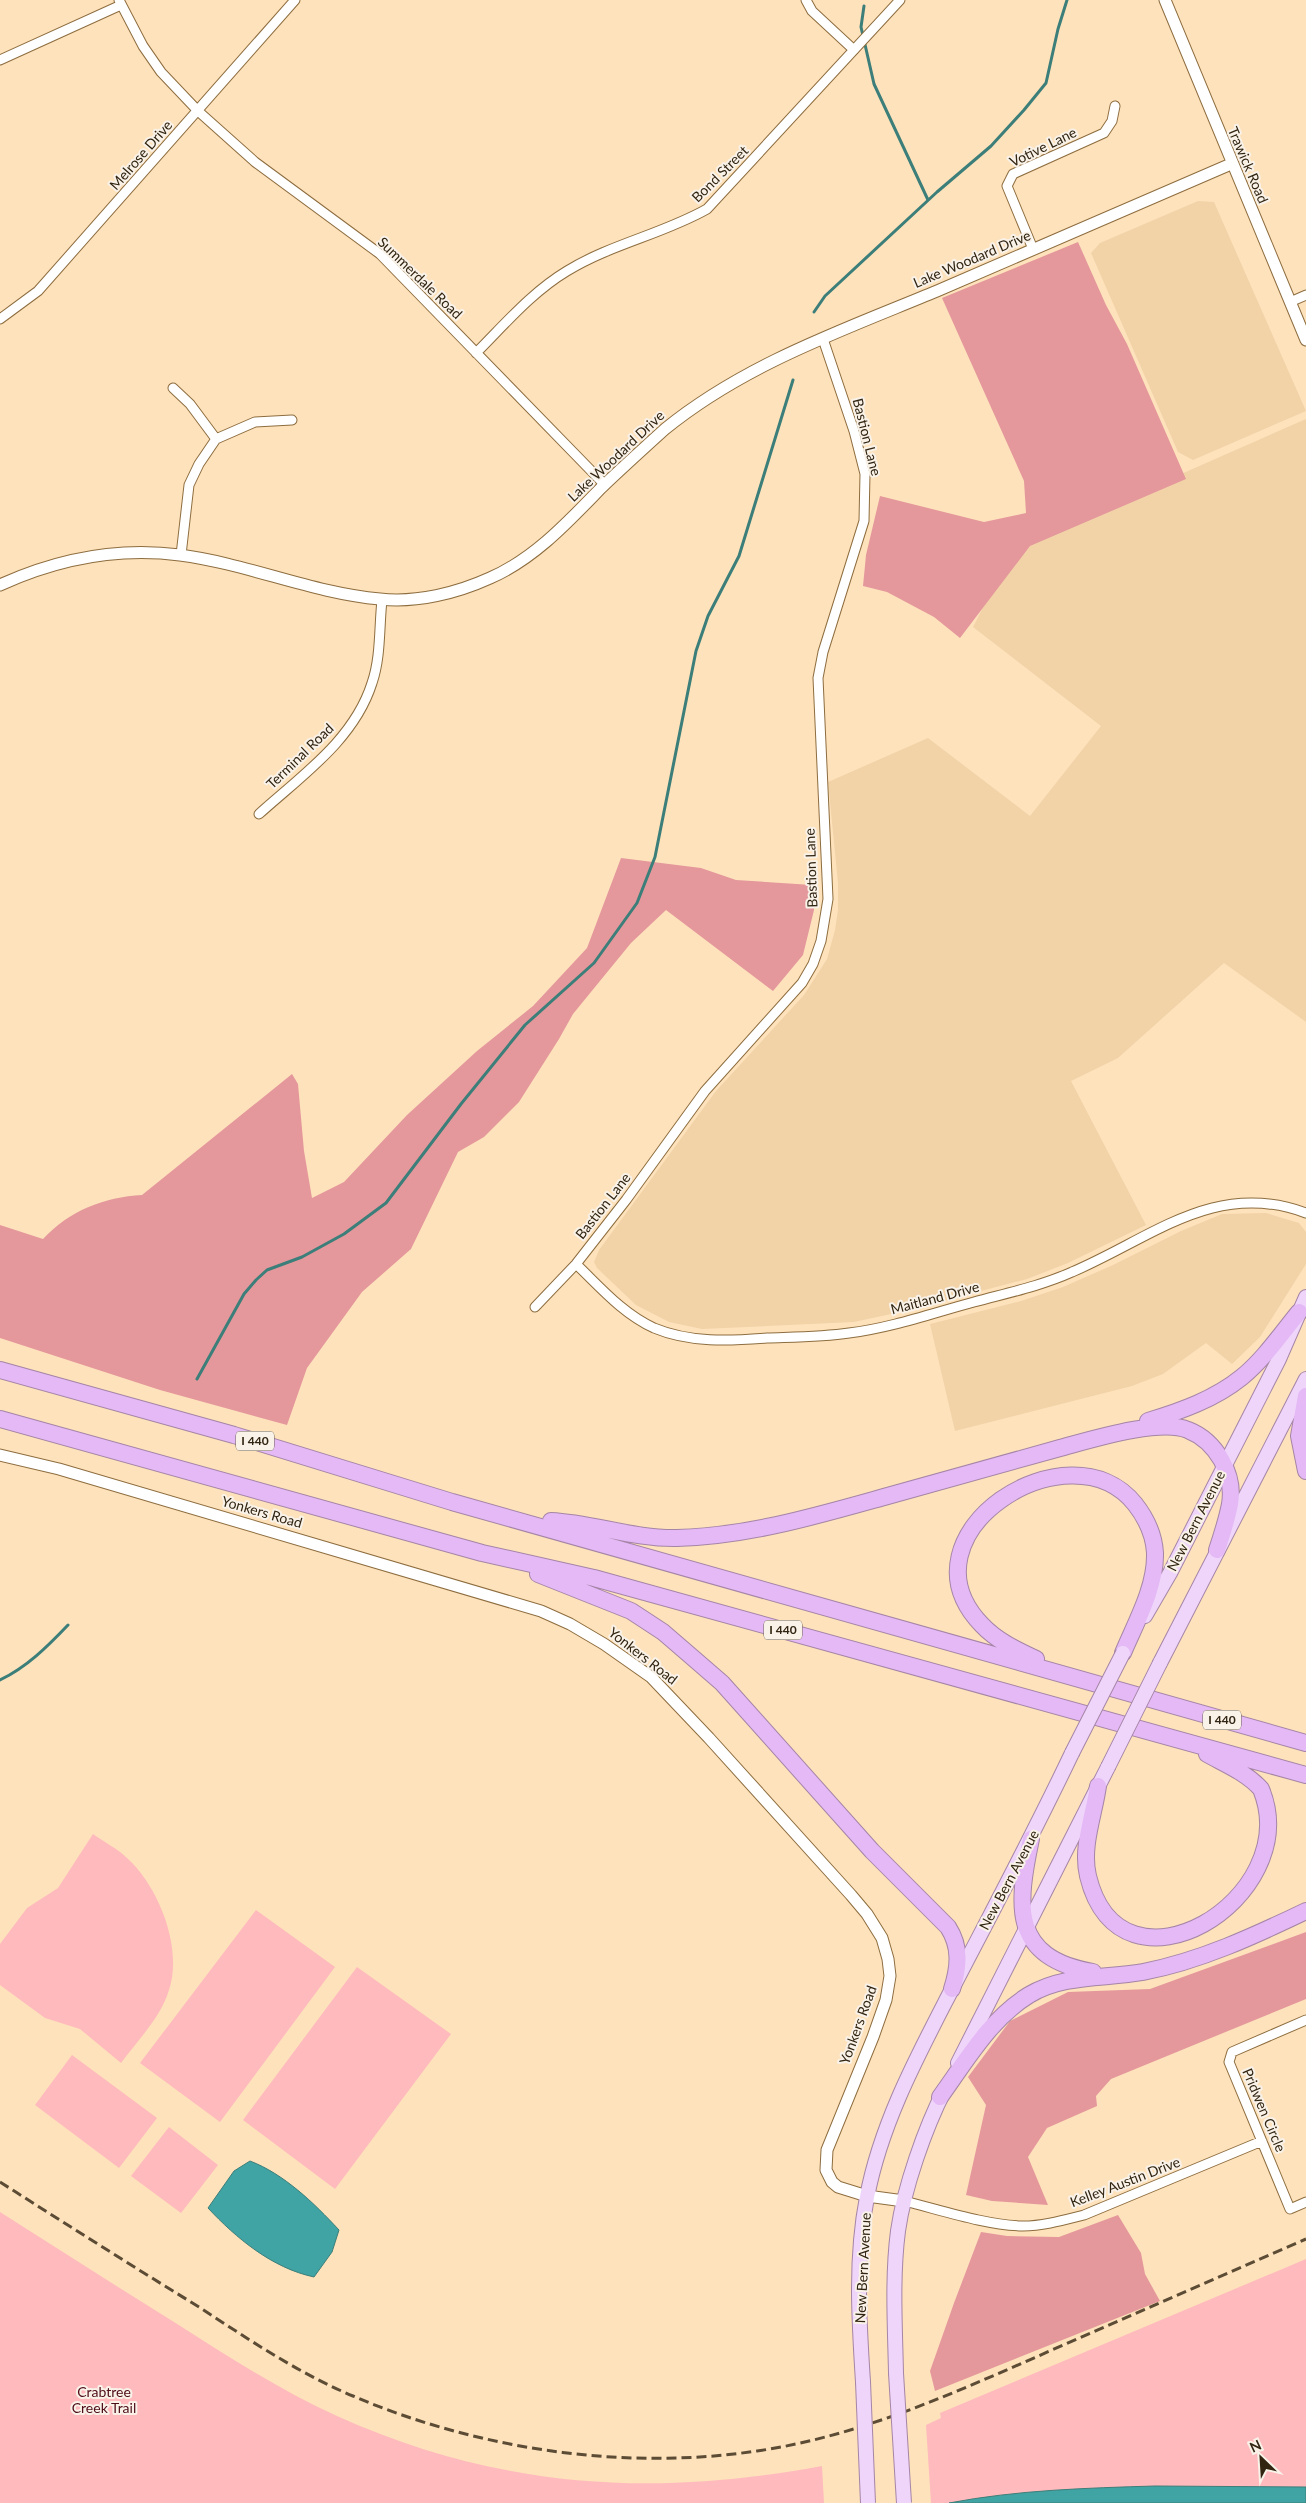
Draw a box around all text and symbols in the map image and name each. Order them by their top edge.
street label: Melrose Drive [106,116,175,193]
street label: Votive Lane [1007,123,1079,170]
street label: Trawick Road [1225,124,1272,206]
street label: Bond Street [688,142,751,205]
street label: Lake Woodard Drive [911,226,1033,291]
street label: Summerdale Road [375,233,466,322]
street label: Bastion Lane [850,396,885,477]
street label: Lake Woodard Drive [564,407,667,505]
street label: Terminal Road [263,719,337,792]
street label: Bastion Lane [801,828,820,908]
street label: Bastion Lane [572,1169,634,1242]
street label: Maitland Drive [889,1278,981,1318]
road number: I 440 [236,1432,274,1450]
street label: New Bern Avenue [1163,1468,1228,1574]
street label: Yonkers Road [220,1492,304,1531]
road number: I 440 [764,1620,802,1640]
street label: Yonkers Road [605,1623,681,1688]
road number: I 440 [1203,1710,1241,1730]
street label: New Bern Avenue [975,1827,1042,1933]
street label: Yonkers Road [835,1983,880,2067]
street label: Pridwen Circle [1239,2065,1290,2154]
street label: Kelley Austin Drive [1067,2153,1182,2210]
street label: New Bern Avenue [851,2212,874,2324]
park label: Crabtree Creek Trail [72,2383,136,2416]
north arrow [1236,2433,1286,2483]
text: N [1247,2436,1264,2456]

